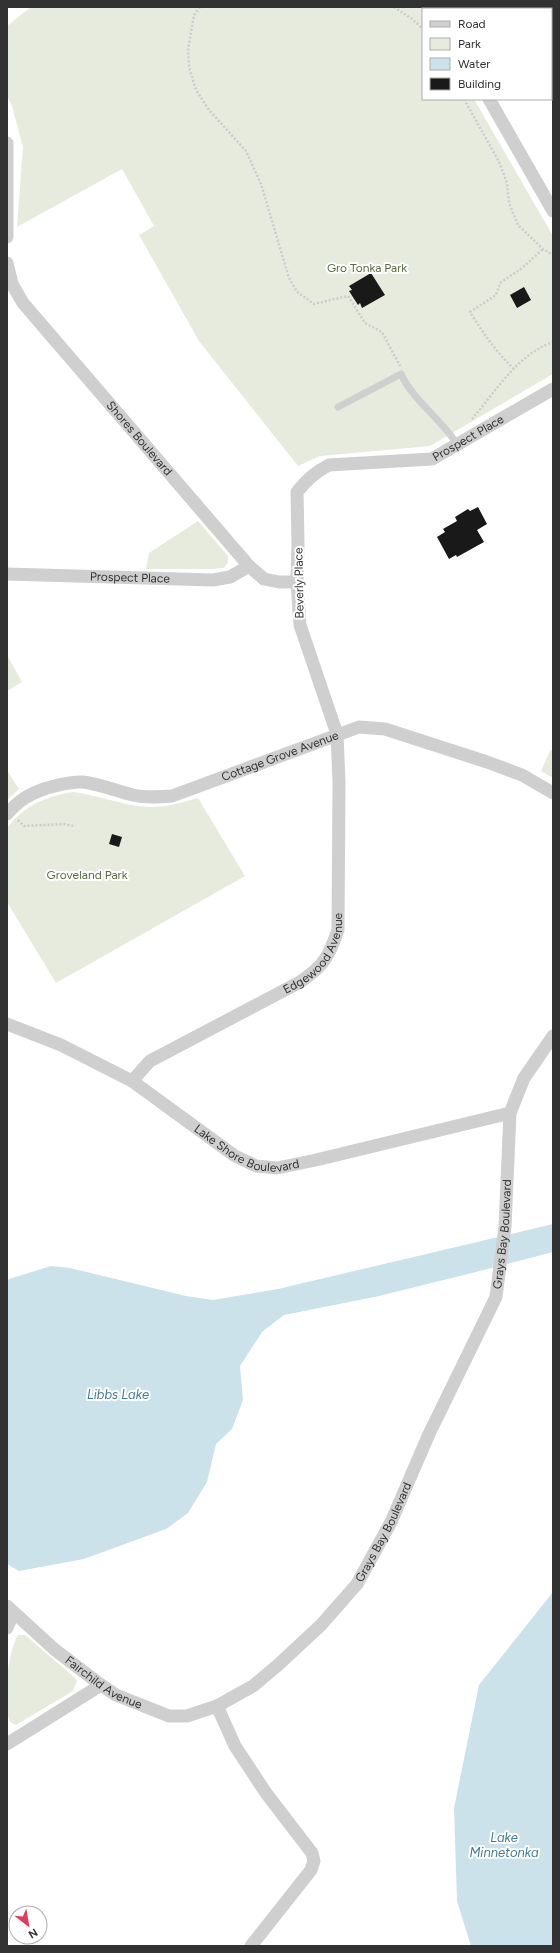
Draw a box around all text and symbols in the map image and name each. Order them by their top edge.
legend [422,8,552,100]
text: Road [458,17,486,31]
text: Park [458,37,481,51]
text: Water [458,57,490,71]
text: Building [458,77,501,91]
park label: Gro Tonka Park [327,261,407,275]
street label: Shores Boulevard [103,398,175,478]
street label: Prospect Place [430,412,507,464]
street label: Beverly Place [291,547,307,619]
street label: Prospect Place [90,569,171,586]
street label: Cottage Grove Avenue [220,728,341,784]
park label: Groveland Park [47,868,128,882]
street label: Edgewood Avenue [281,912,345,997]
street label: Lake Shore Boulevard [191,1122,300,1175]
street label: Grays Bay Boulevard [490,1179,514,1290]
water label: Libbs Lake [87,1387,149,1402]
street label: Grays Bay Boulevard [352,1480,414,1585]
street label: Fairchild Avenue [62,1653,144,1712]
water label: Lake Minnetonka [469,1830,539,1860]
north arrow [8,1905,48,1945]
text: N [26,1925,40,1941]

